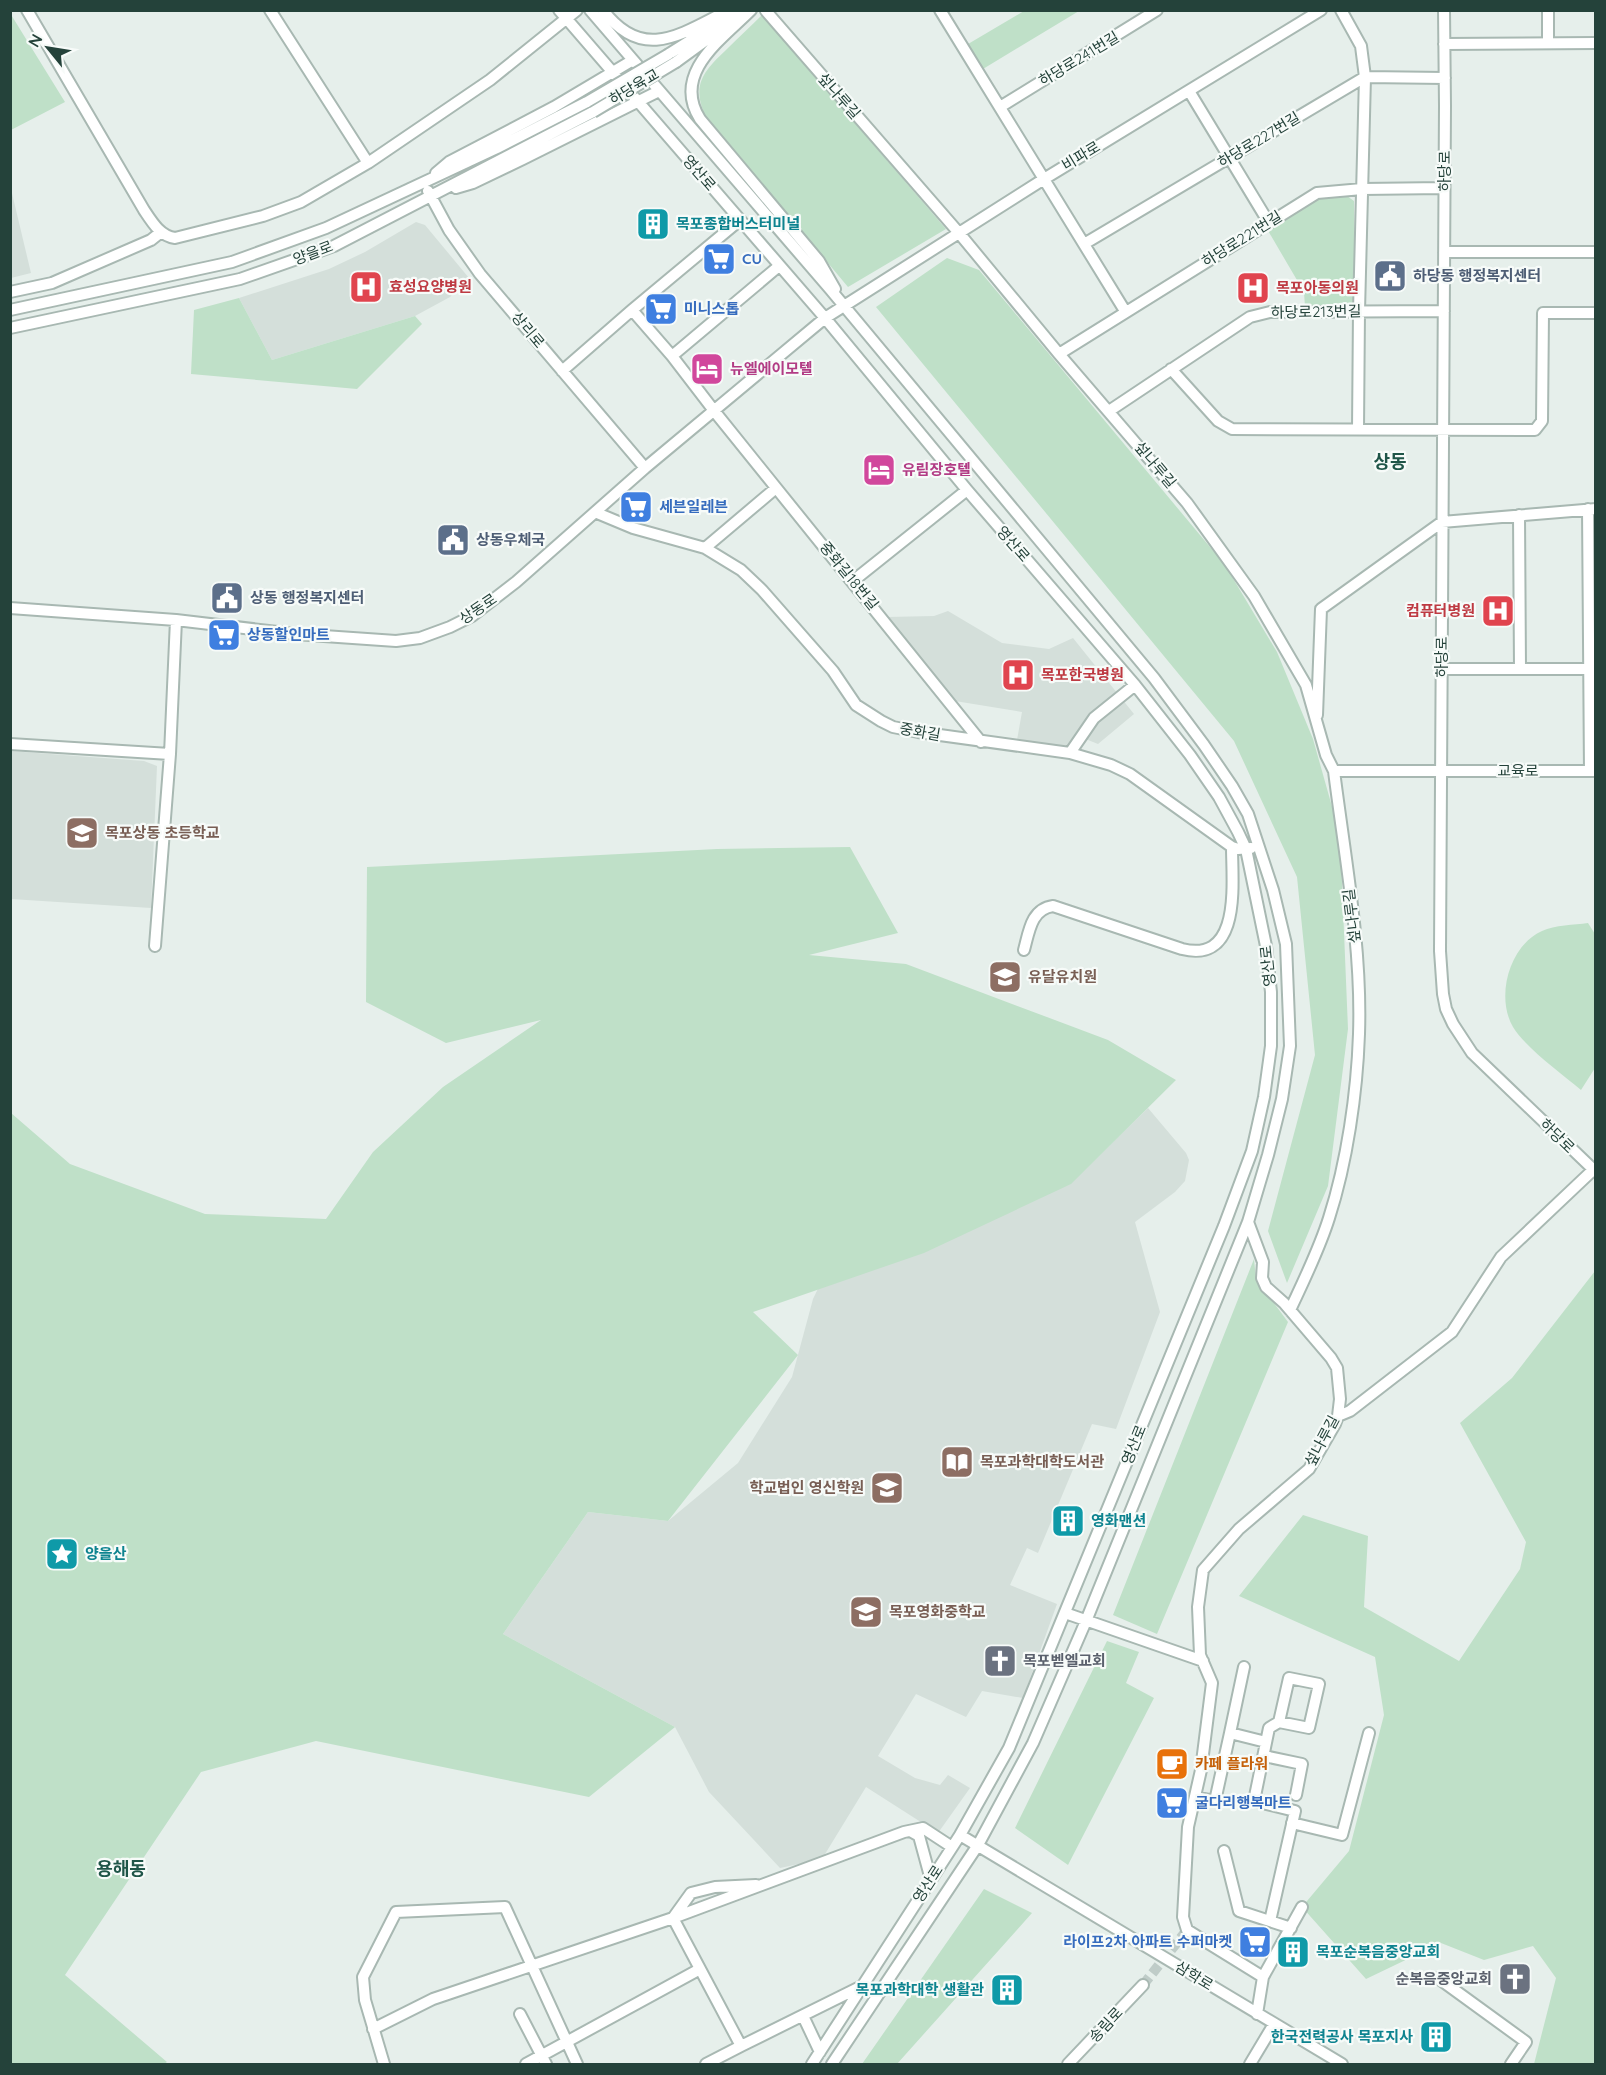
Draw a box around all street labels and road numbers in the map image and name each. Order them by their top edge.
street label: 하당로241번길 [1035,27,1122,90]
street label: 하당육교 [605,64,662,109]
street label: 섶나루길 [814,69,865,123]
street label: 하당로227번길 [1214,107,1304,172]
street label: 비파로 [1058,137,1103,174]
street label: 하당로 [1435,150,1454,192]
street label: 영산로 [679,151,720,195]
street label: 하당로221번길 [1198,206,1285,271]
street label: 양을로 [290,236,336,269]
street label: 하당로213번길 [1270,301,1362,322]
street label: 상리로 [508,308,549,352]
street label: 섶나루길 [1130,437,1180,492]
street label: 영산로 [993,522,1034,566]
street label: 중화길18번길 [816,538,883,614]
street label: 상동로 [455,589,500,628]
street label: 하당로 [1432,636,1451,678]
street label: 중화길 [898,719,942,744]
street label: 교육로 [1497,761,1539,780]
street label: 섶나루길 [1339,888,1364,945]
street label: 영산로 [1256,944,1279,988]
street label: 하당로 [1536,1114,1579,1157]
street label: 섶나루길 [1300,1412,1343,1470]
street label: 영산로 [1117,1422,1150,1468]
street label: 영산로 [908,1861,947,1906]
street label: 삼학로 [1172,1957,1217,1994]
street label: 송림로 [1085,2003,1127,2046]

